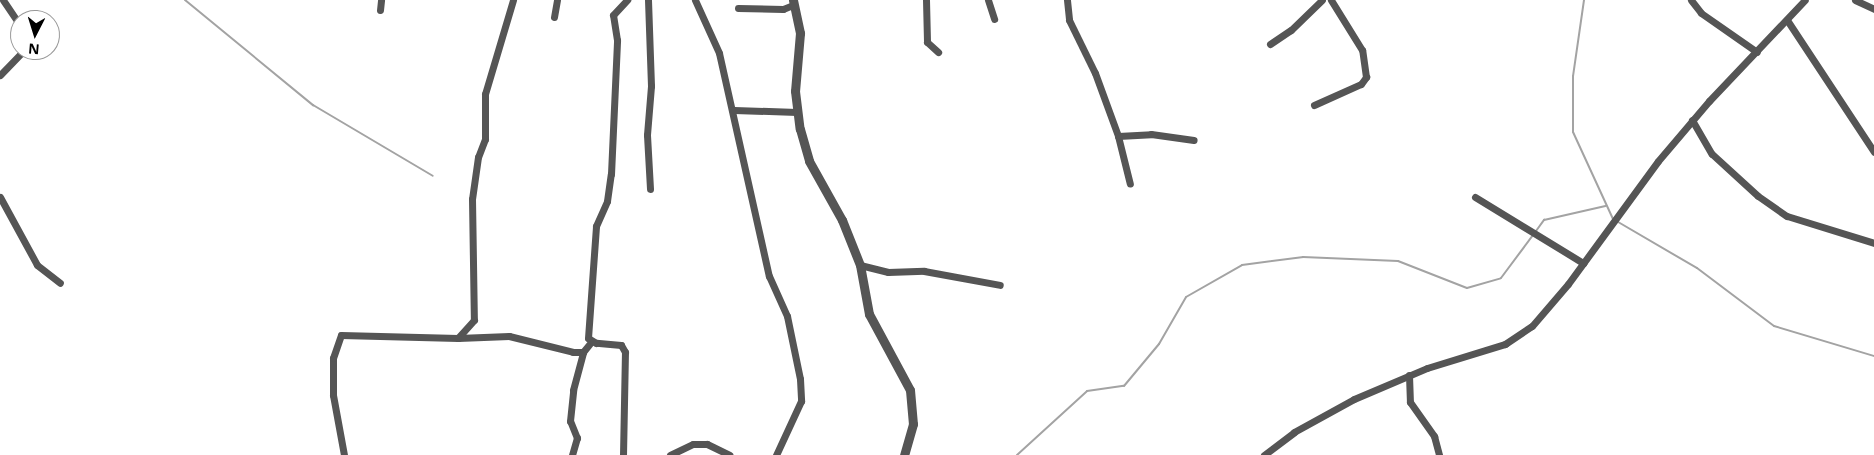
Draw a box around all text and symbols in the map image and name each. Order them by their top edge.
north arrow [10,10,60,60]
text: N [27,39,40,59]

